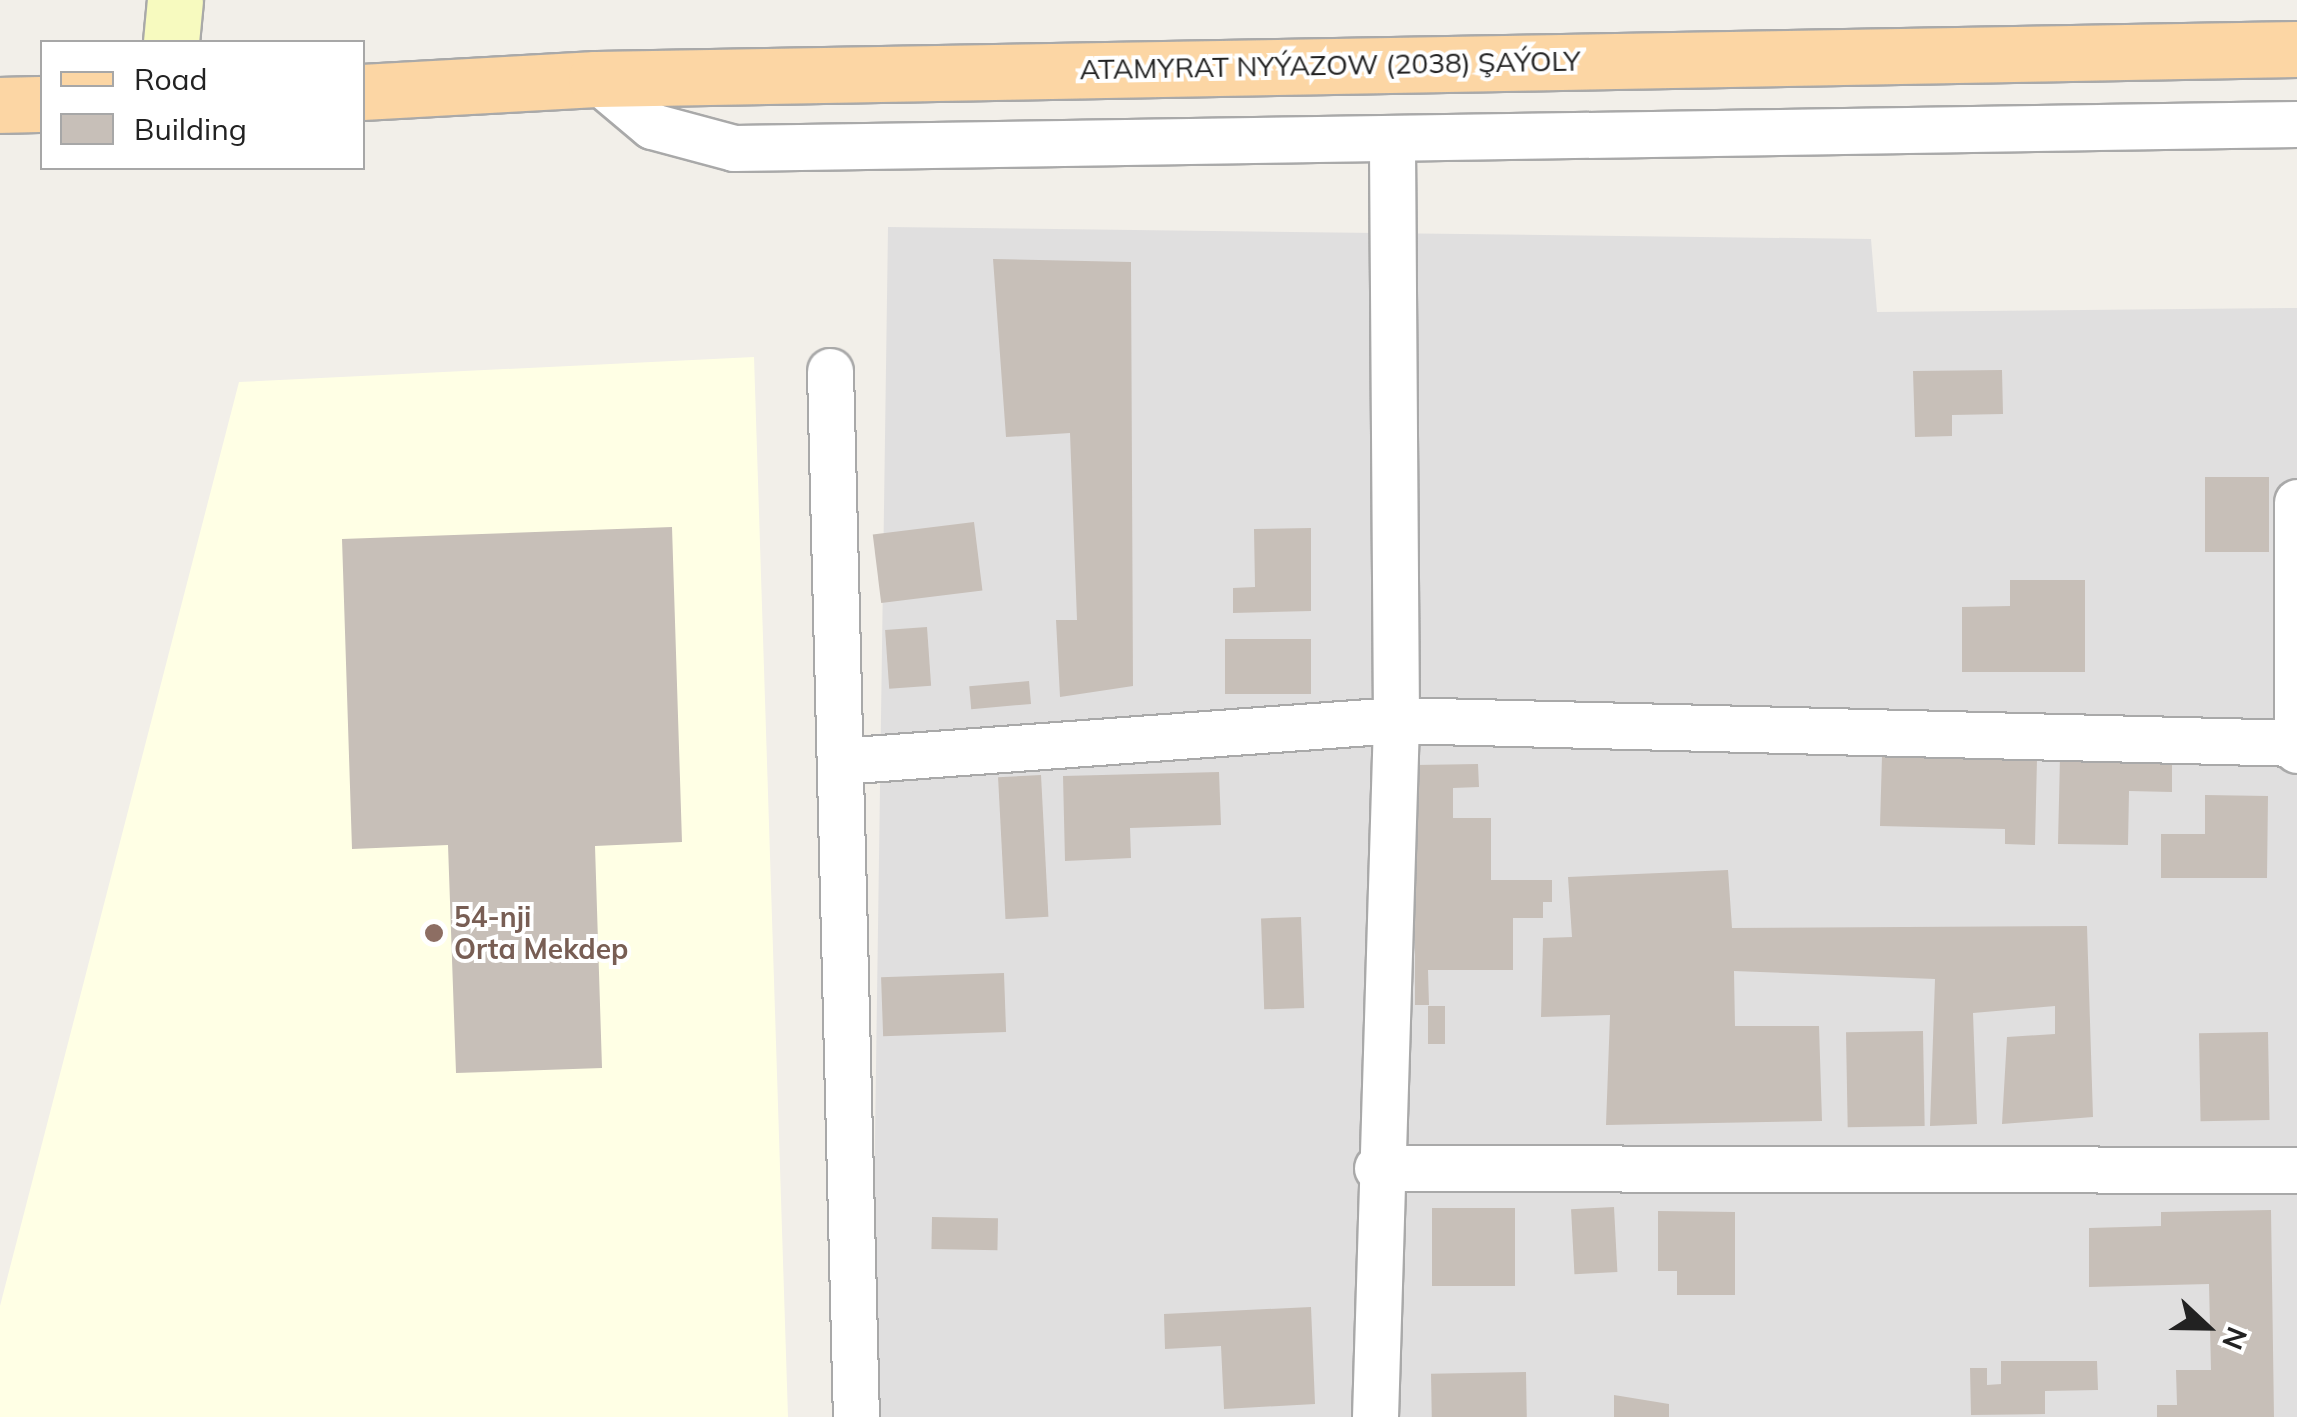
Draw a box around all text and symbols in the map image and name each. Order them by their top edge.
legend [40,40,365,170]
street label: ATAMYRAT NYÝAZOW (2038) ŞAÝOLY [1079,44,1581,86]
text: Road [134,60,208,98]
text: Building [134,110,247,148]
place label: 54-nji Orta Mekdep [454,900,628,966]
marker: 54-nji Orta Mekdep [423,922,445,944]
north arrow [2157,1277,2257,1377]
text: N [2215,1322,2255,1355]

